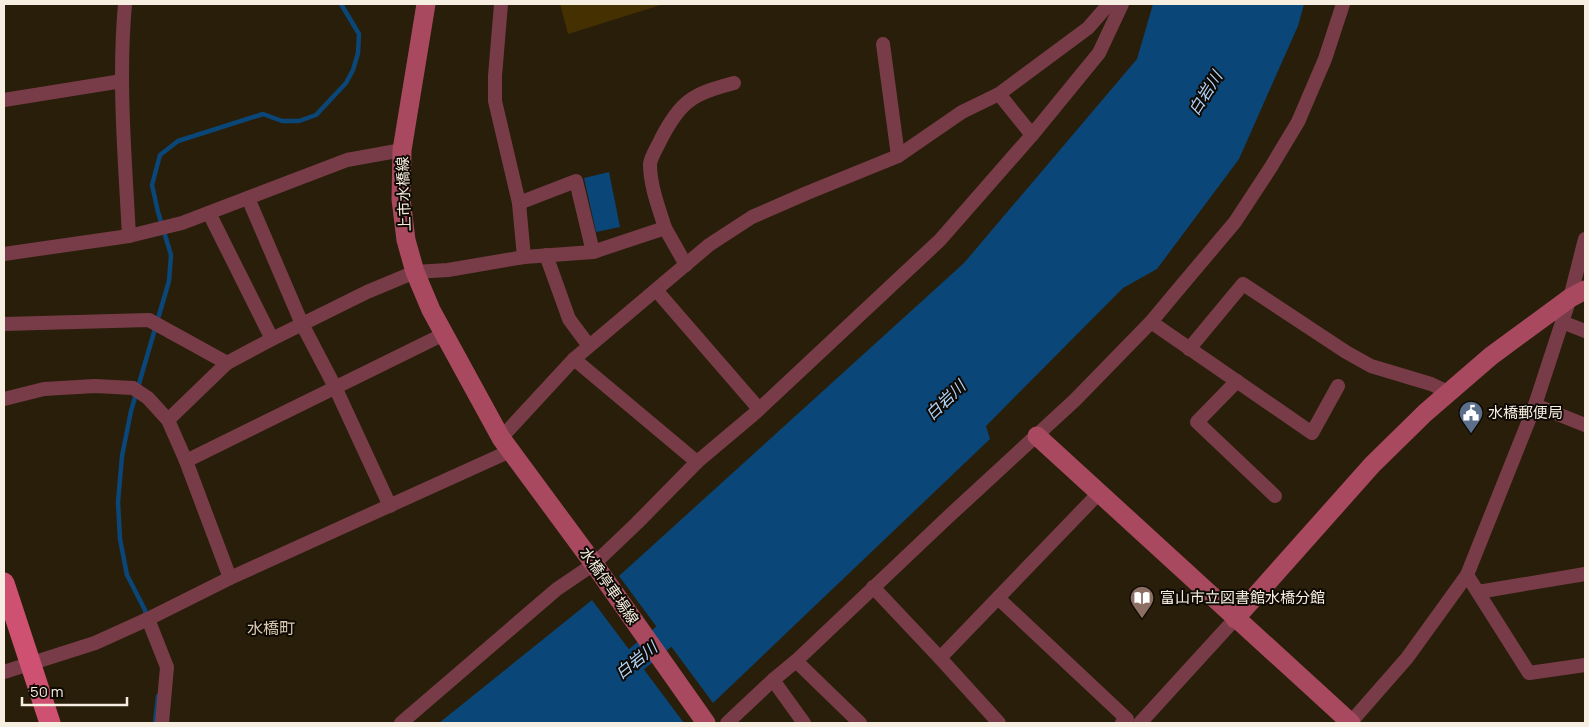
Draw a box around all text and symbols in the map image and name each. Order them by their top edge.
water label: 白岩川 [1183,65,1228,119]
street label: 上市水橋線 [392,156,415,232]
water label: 白岩川 [920,374,971,425]
public building icon: 水橋郵便局 [1458,400,1484,434]
place label: 水橋郵便局 [1488,402,1563,423]
street label: 水橋停車場線 [575,543,644,629]
library icon: 富山市立図書館水橋分館 [1129,585,1155,619]
place label: 富山市立図書館水橋分館 [1160,587,1325,608]
district label: 水橋町 [247,617,295,639]
water label: 白岩川 [610,635,663,684]
scale bar [22,674,128,706]
text: 50 m [30,681,64,702]

